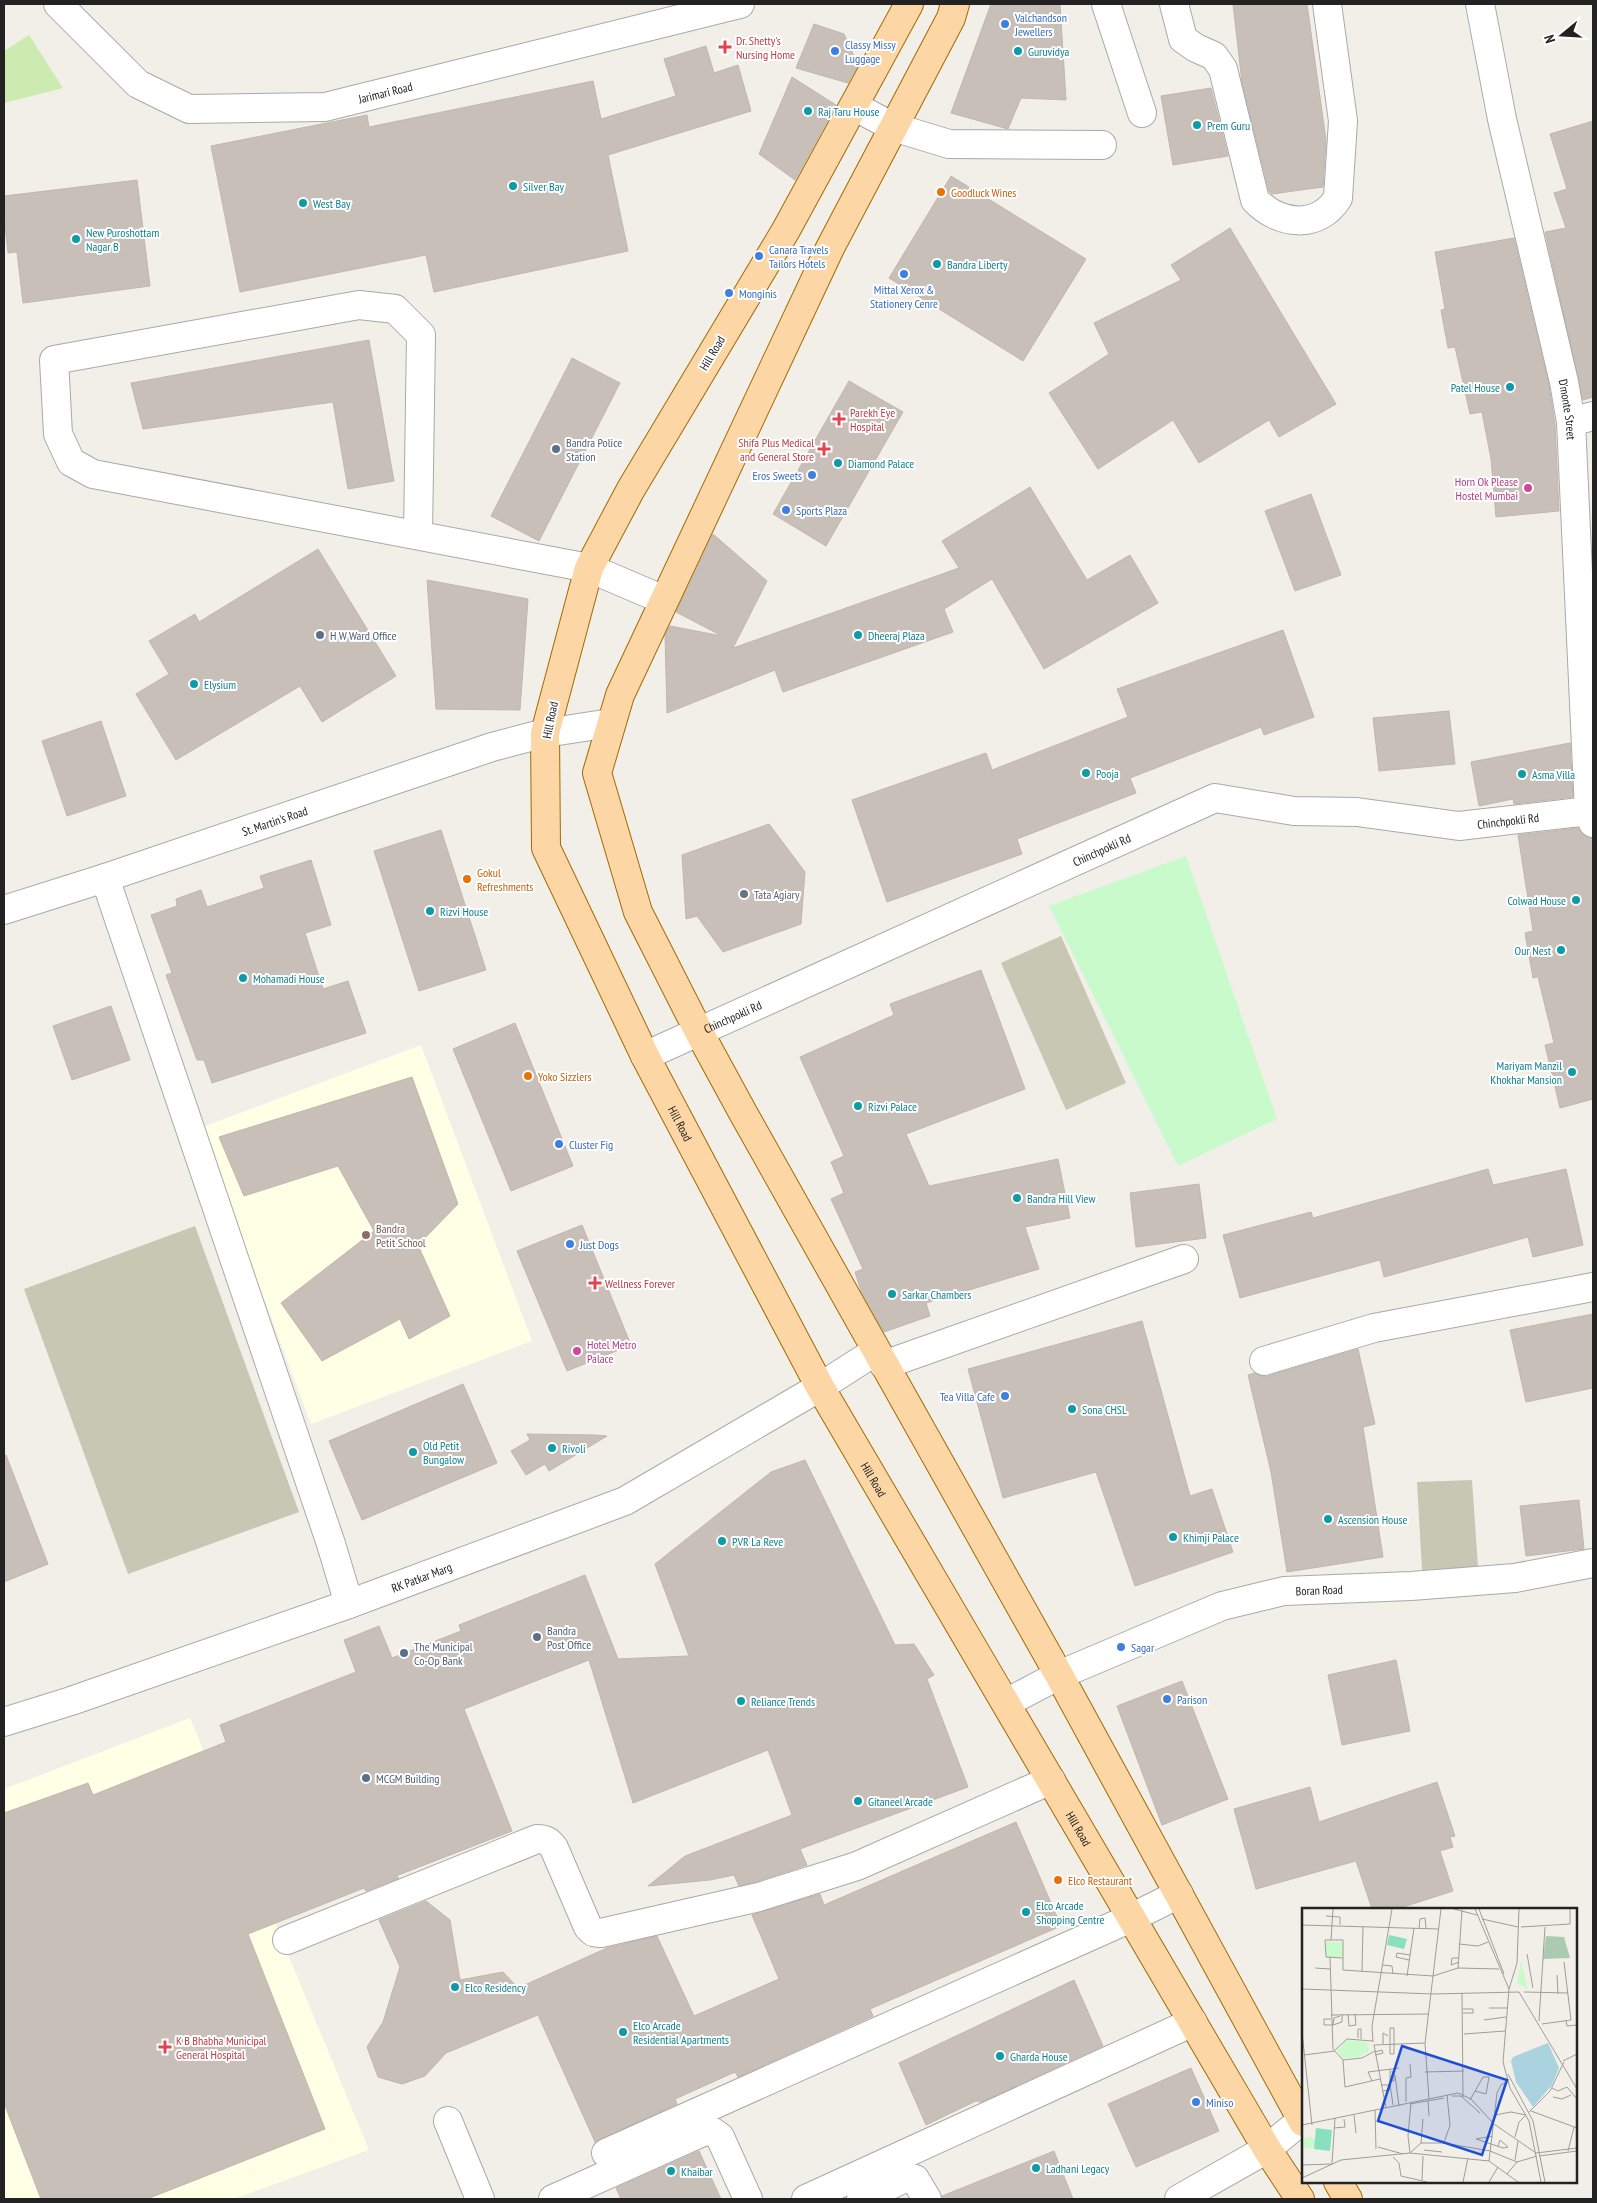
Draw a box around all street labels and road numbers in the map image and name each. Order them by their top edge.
street label: Jarimari Road [356,78,414,106]
street label: Hill Road [696,333,728,373]
street label: D'monte Street [1556,377,1579,441]
street label: Hill Road [539,700,561,740]
street label: St. Martin's Road [240,803,309,839]
street label: Chinchpokli Rd [1476,809,1540,831]
street label: Chinchpokli Rd [1070,830,1133,869]
street label: Chinchpokli Rd [701,997,764,1036]
street label: Hill Road [665,1103,696,1144]
street label: Hill Road [858,1459,890,1499]
street label: RK Patkar Marg [389,1559,454,1595]
street label: Boran Road [1295,1581,1343,1598]
street label: Hill Road [1063,1808,1095,1849]

